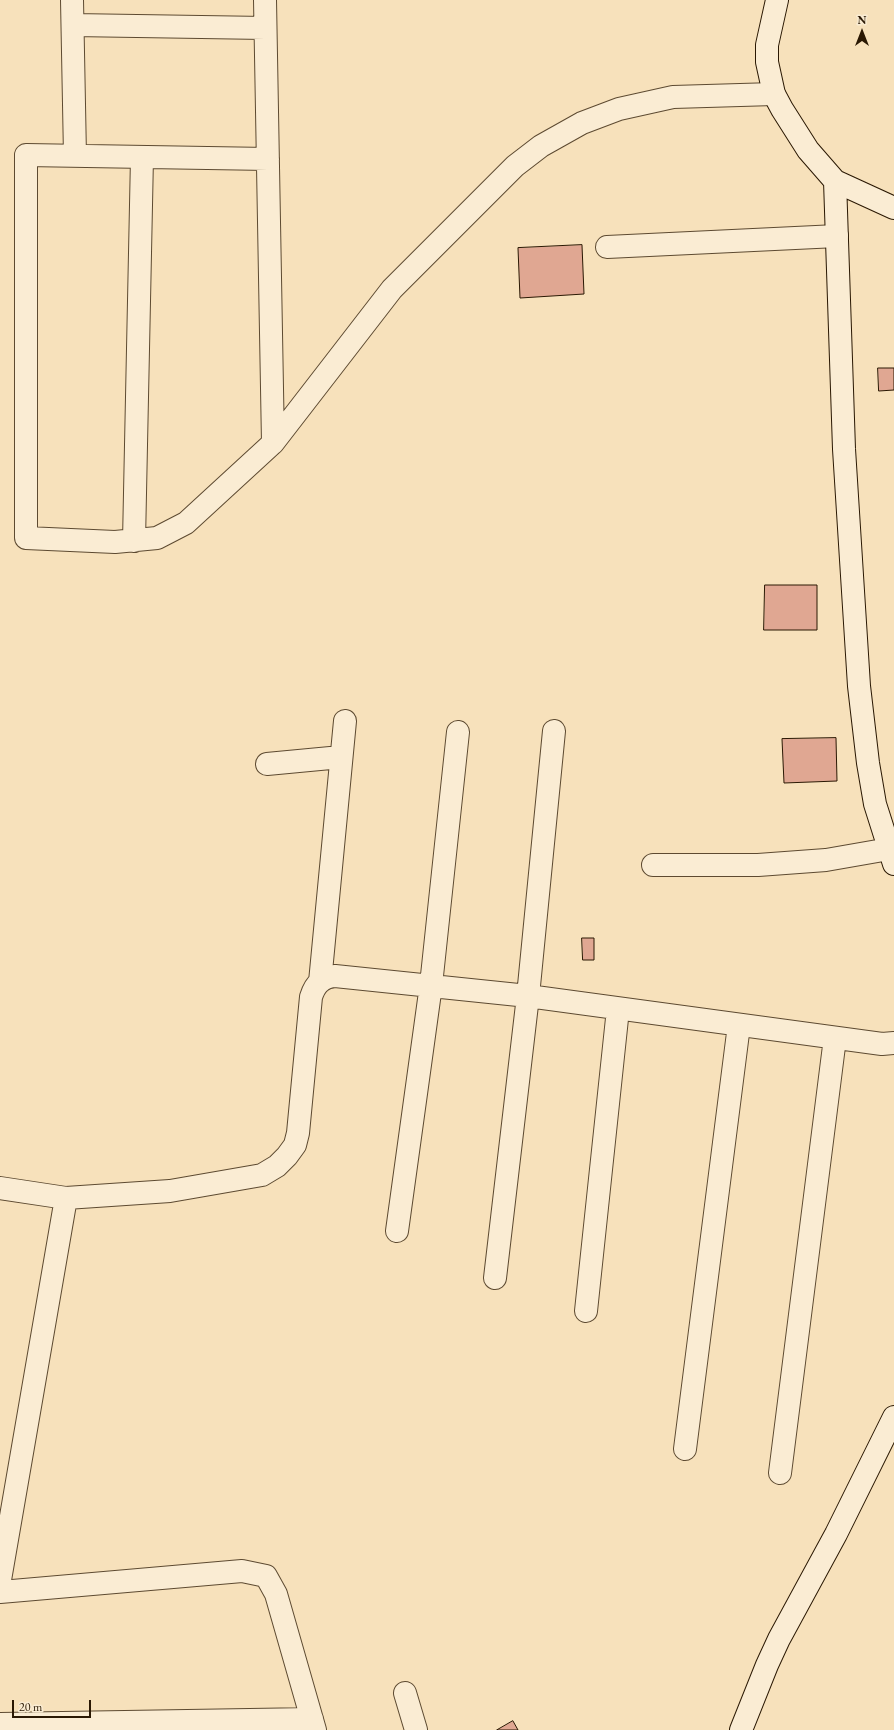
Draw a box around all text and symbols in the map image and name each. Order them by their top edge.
north arrow [842,12,882,52]
text: N [858,13,866,27]
scale bar [14,1692,93,1718]
text: 20 m [19,1699,42,1715]

